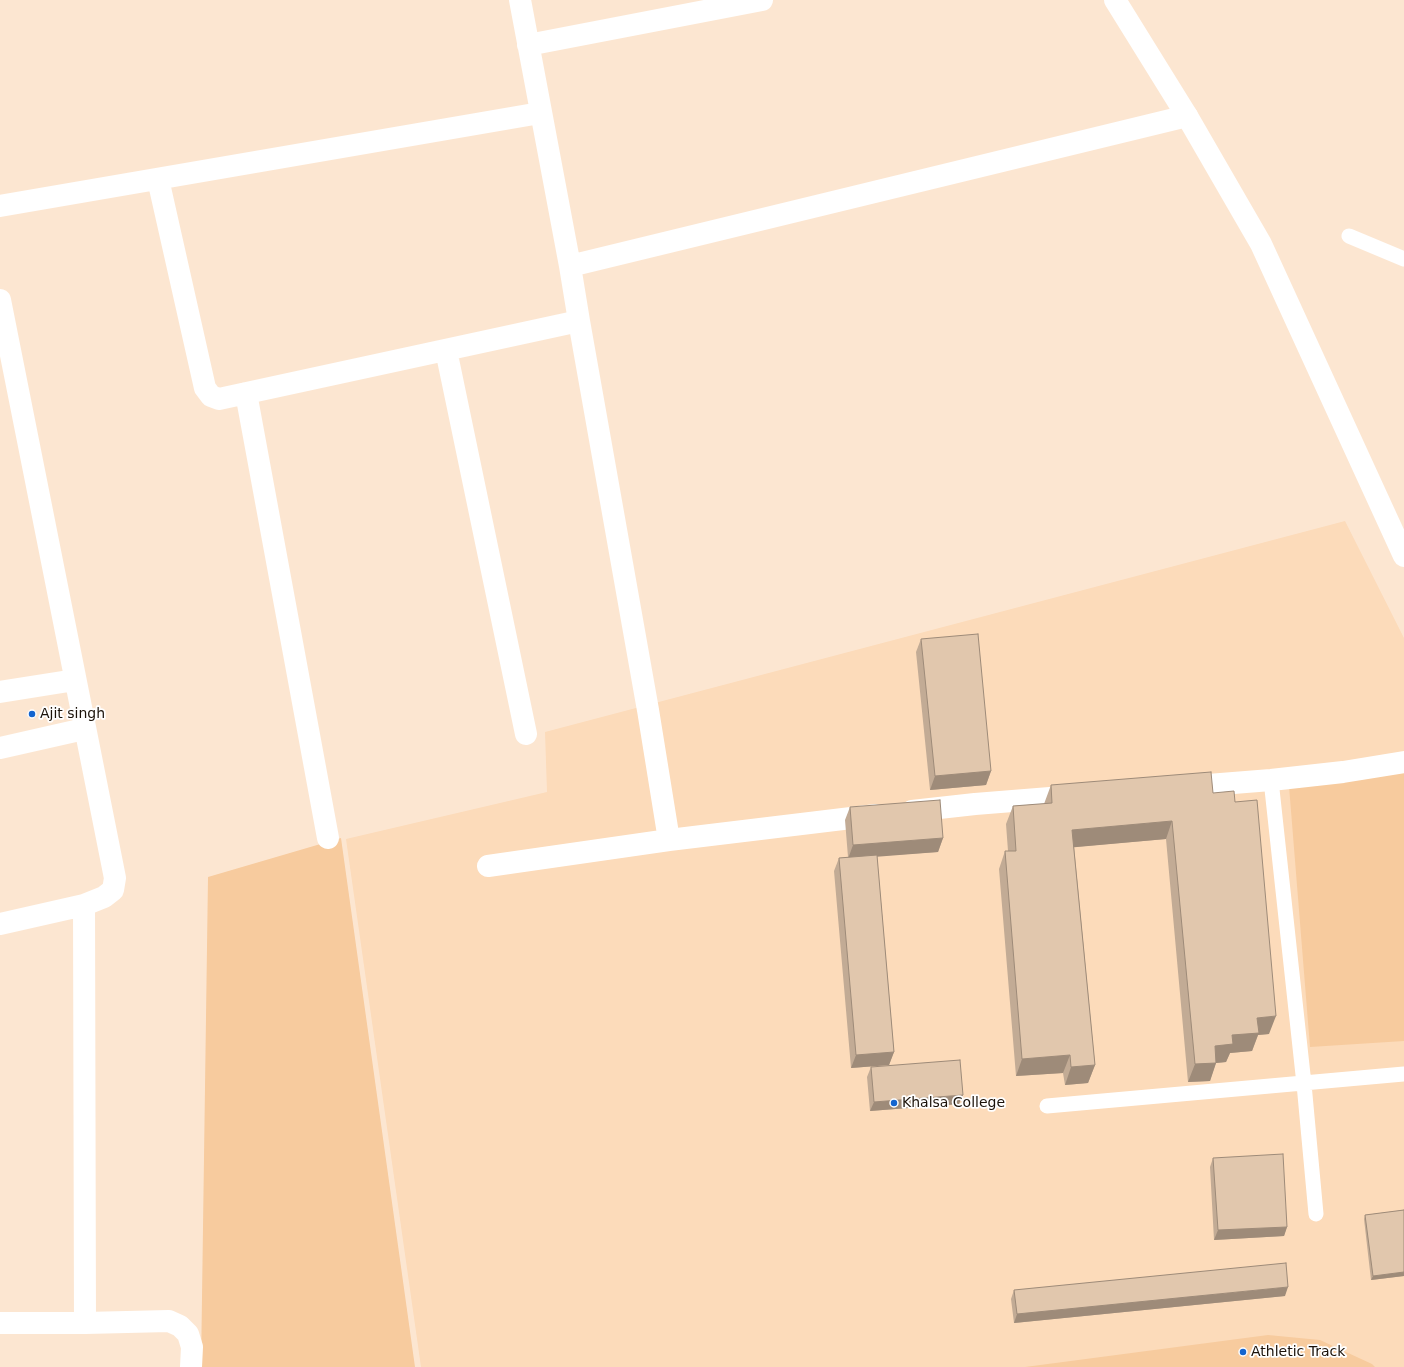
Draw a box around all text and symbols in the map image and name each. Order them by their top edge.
place label: Ajit singh [40,706,105,722]
marker: Ajit singh [27,709,37,719]
place label: Khalsa College [902,1095,1005,1111]
marker: Khalsa College [889,1098,899,1108]
place label: Athletic Track [1251,1344,1345,1360]
marker: Athletic Track [1238,1347,1248,1357]

